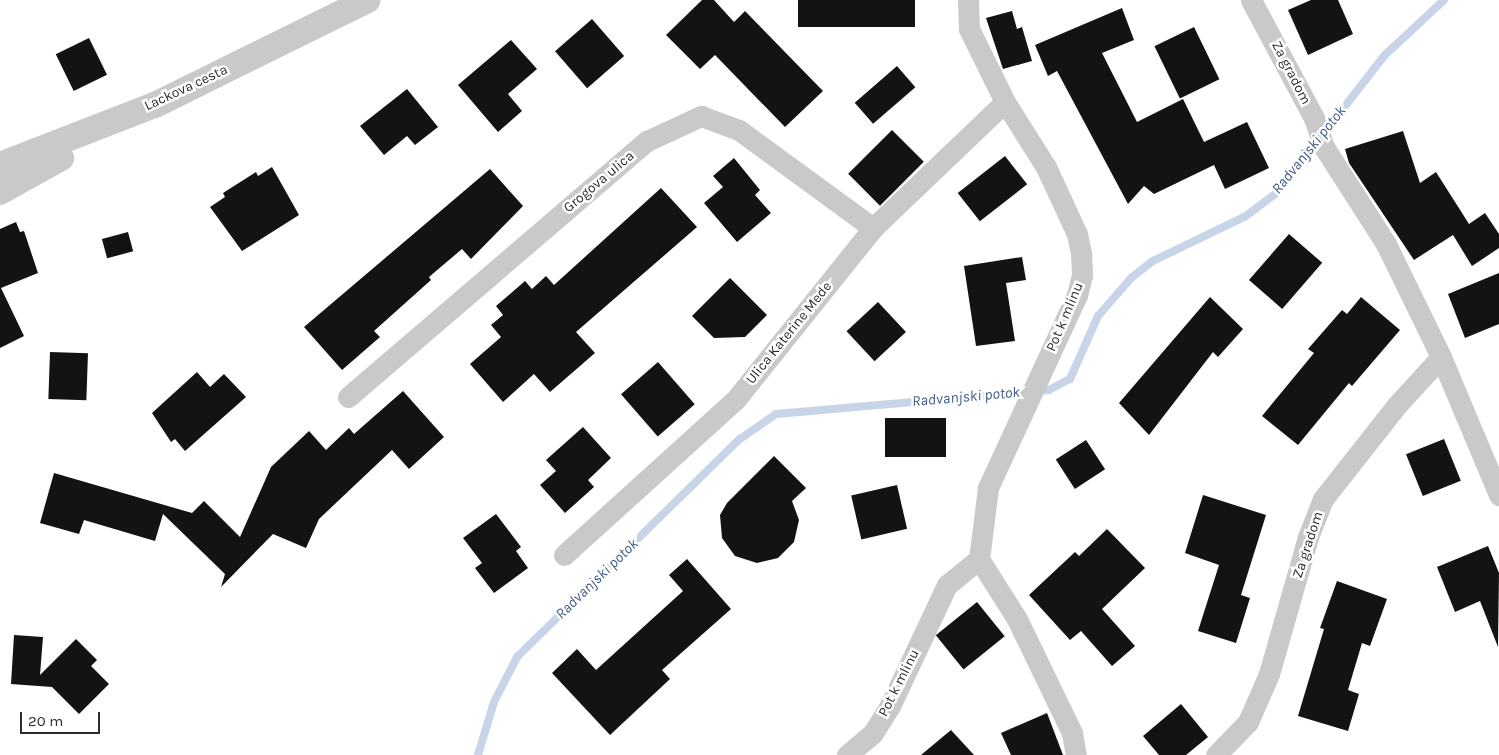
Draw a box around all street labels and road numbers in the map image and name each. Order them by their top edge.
street label: Za gradom [1268,38,1314,108]
street label: Lackova cesta [142,61,230,115]
street label: Grogova ulica [560,148,638,216]
street label: Ulica Katerine Mede [743,278,835,388]
street label: Pot k mlinu [1043,280,1087,354]
street label: Za gradom [1289,510,1327,580]
street label: Pot k mlinu [875,647,923,719]

